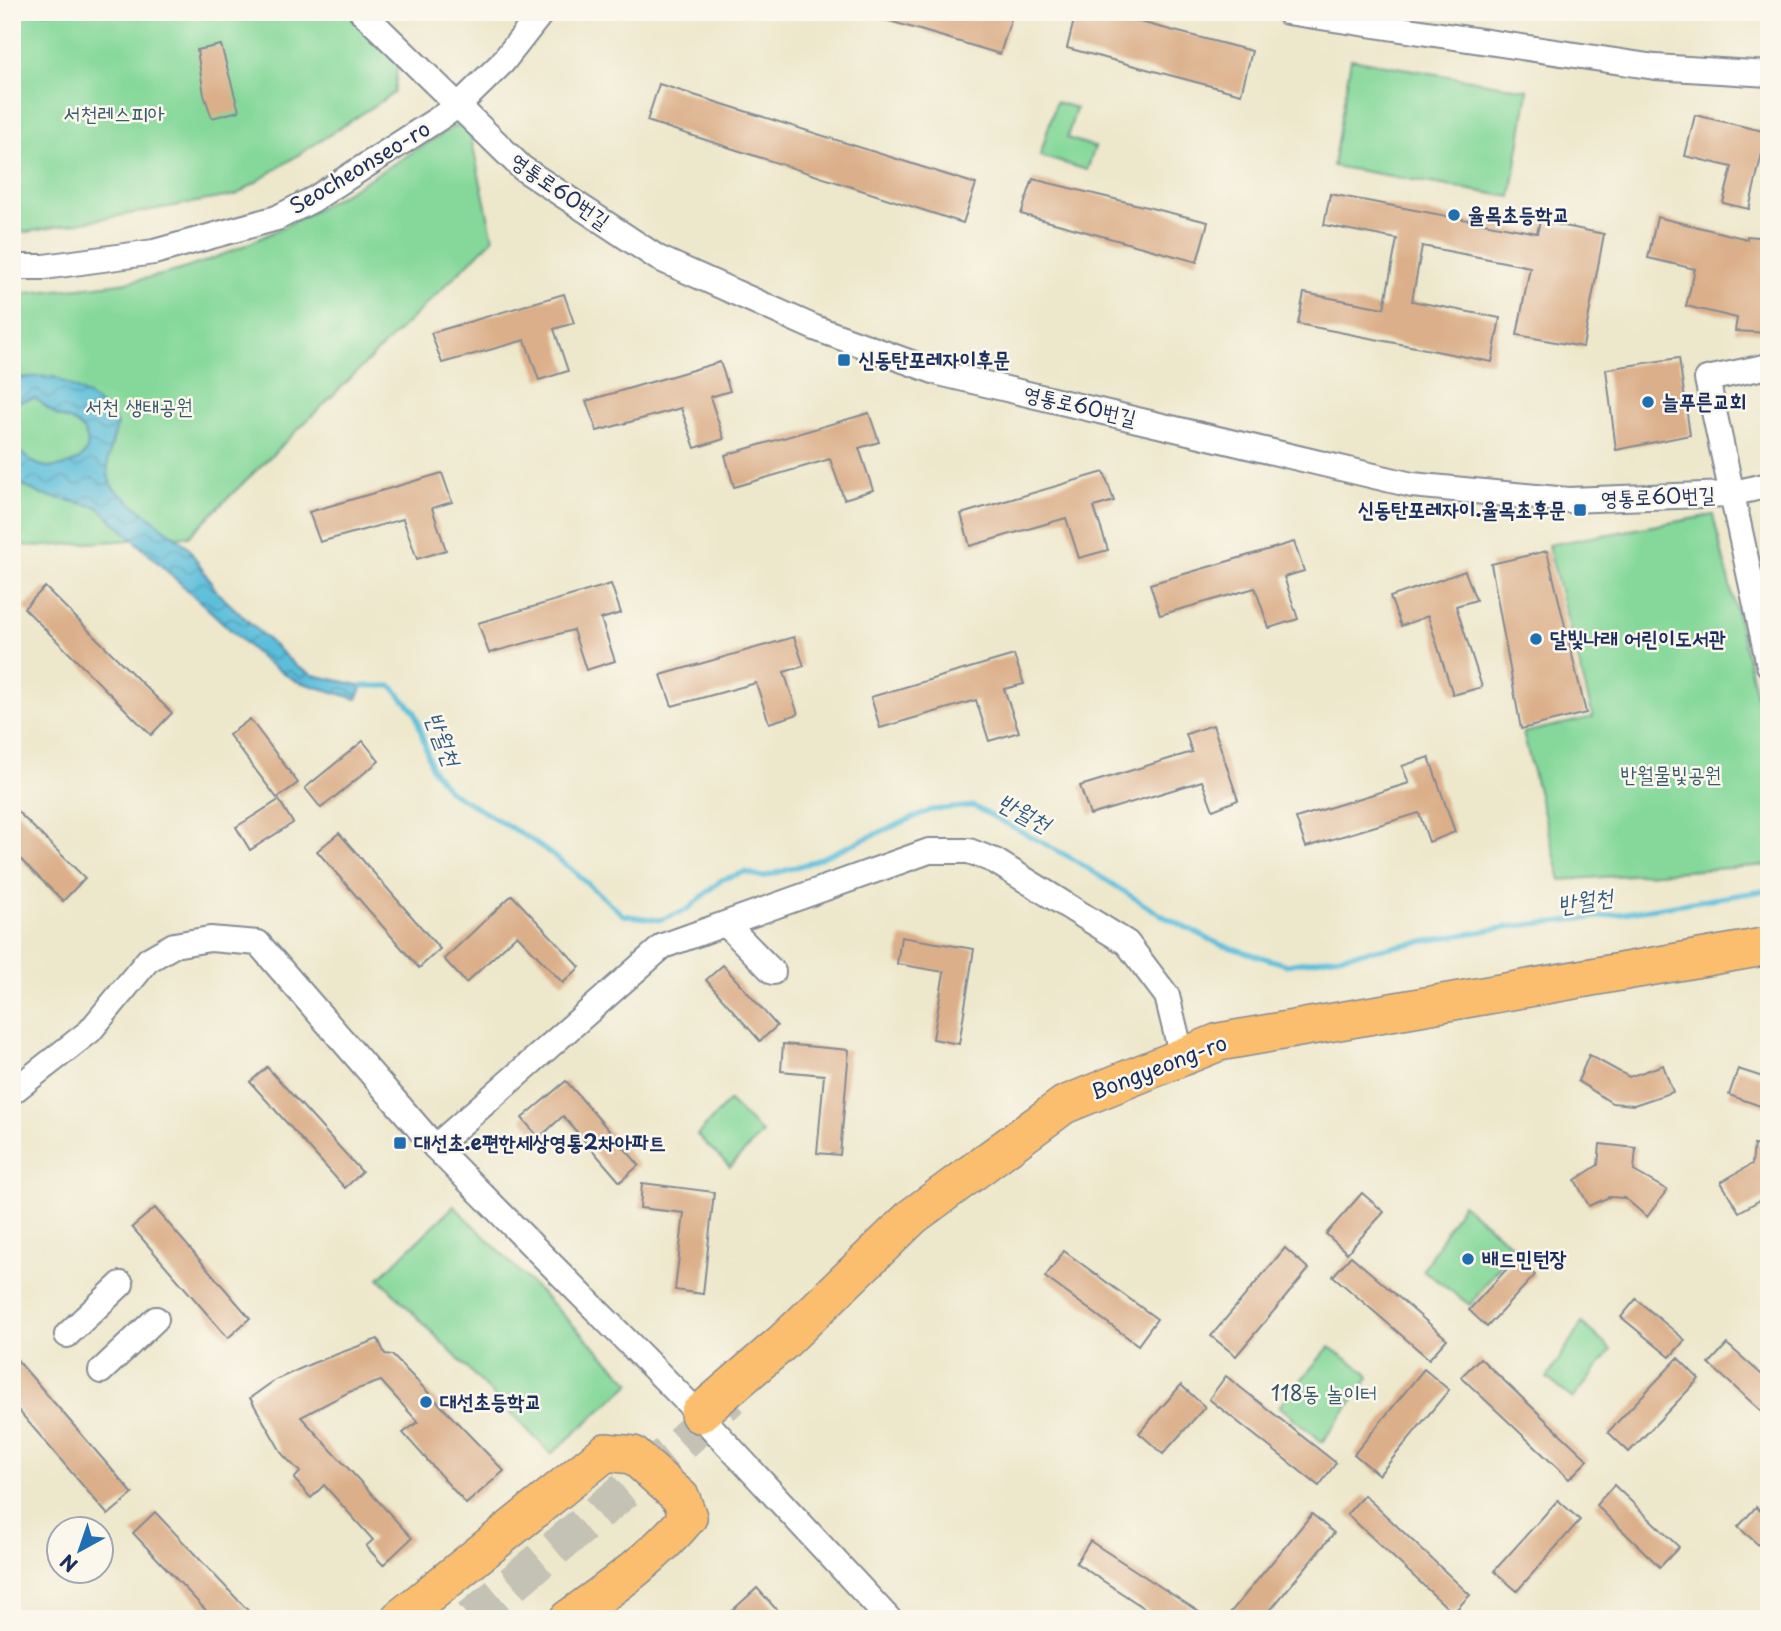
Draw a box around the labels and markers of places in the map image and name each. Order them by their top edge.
place label: 율목초등학교 [1468,197,1569,229]
marker: 율목초등학교 [1446,207,1462,223]
place label: 신동탄포레자이후문 [858,342,1010,374]
marker: 신동탄포레자이후문 [836,352,852,368]
place label: 늘푸른교회 [1662,384,1747,416]
marker: 늘푸른교회 [1640,394,1656,410]
place label: 신동탄포레자이.율목초후문 [1357,492,1566,524]
marker: 신동탄포레자이.율목초후문 [1572,502,1588,518]
place label: 달빛나래 어린이도서관 [1550,621,1726,653]
marker: 달빛나래 어린이도서관 [1528,631,1544,647]
place label: 대선초.e편한세상영통2차아파트 [414,1125,666,1157]
marker: 대선초.e편한세상영통2차아파트 [392,1135,408,1151]
place label: 배드민턴장 [1482,1241,1567,1273]
marker: 배드민턴장 [1460,1251,1476,1267]
place label: 대선초등학교 [440,1384,541,1416]
marker: 대선초등학교 [418,1394,434,1410]

